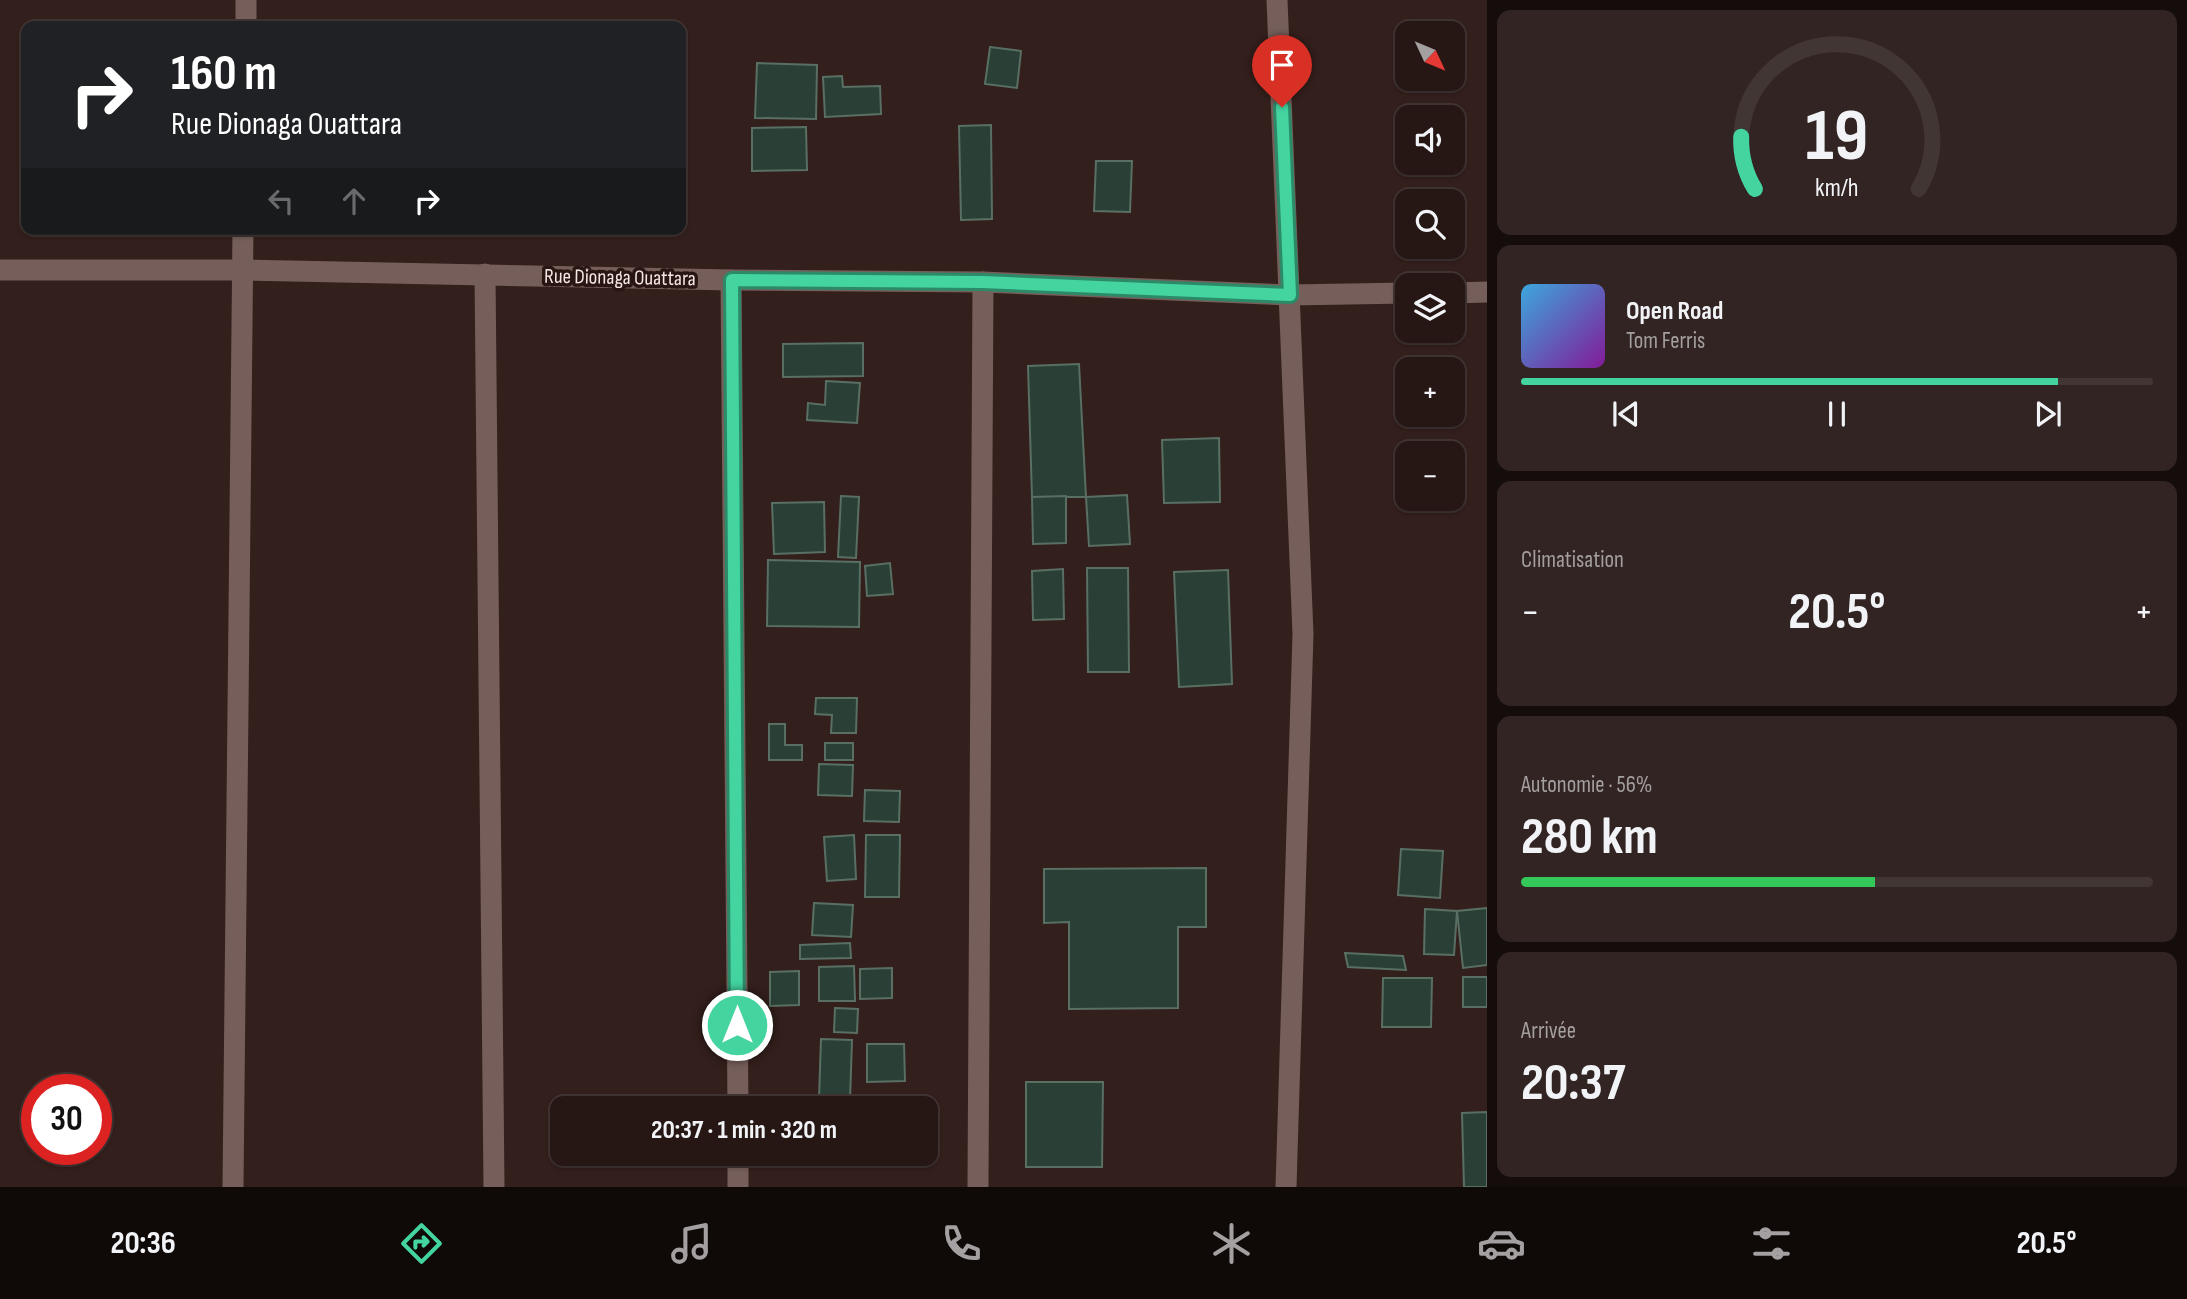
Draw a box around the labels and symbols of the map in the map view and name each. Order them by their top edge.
north arrow [1395,21,1465,91]
pin [1252,35,1312,107]
street label: Rue Dionaga Ouattara [544,264,696,291]
position arrow [700,988,774,1062]
speed limit sign: 30 [21,1074,112,1165]

